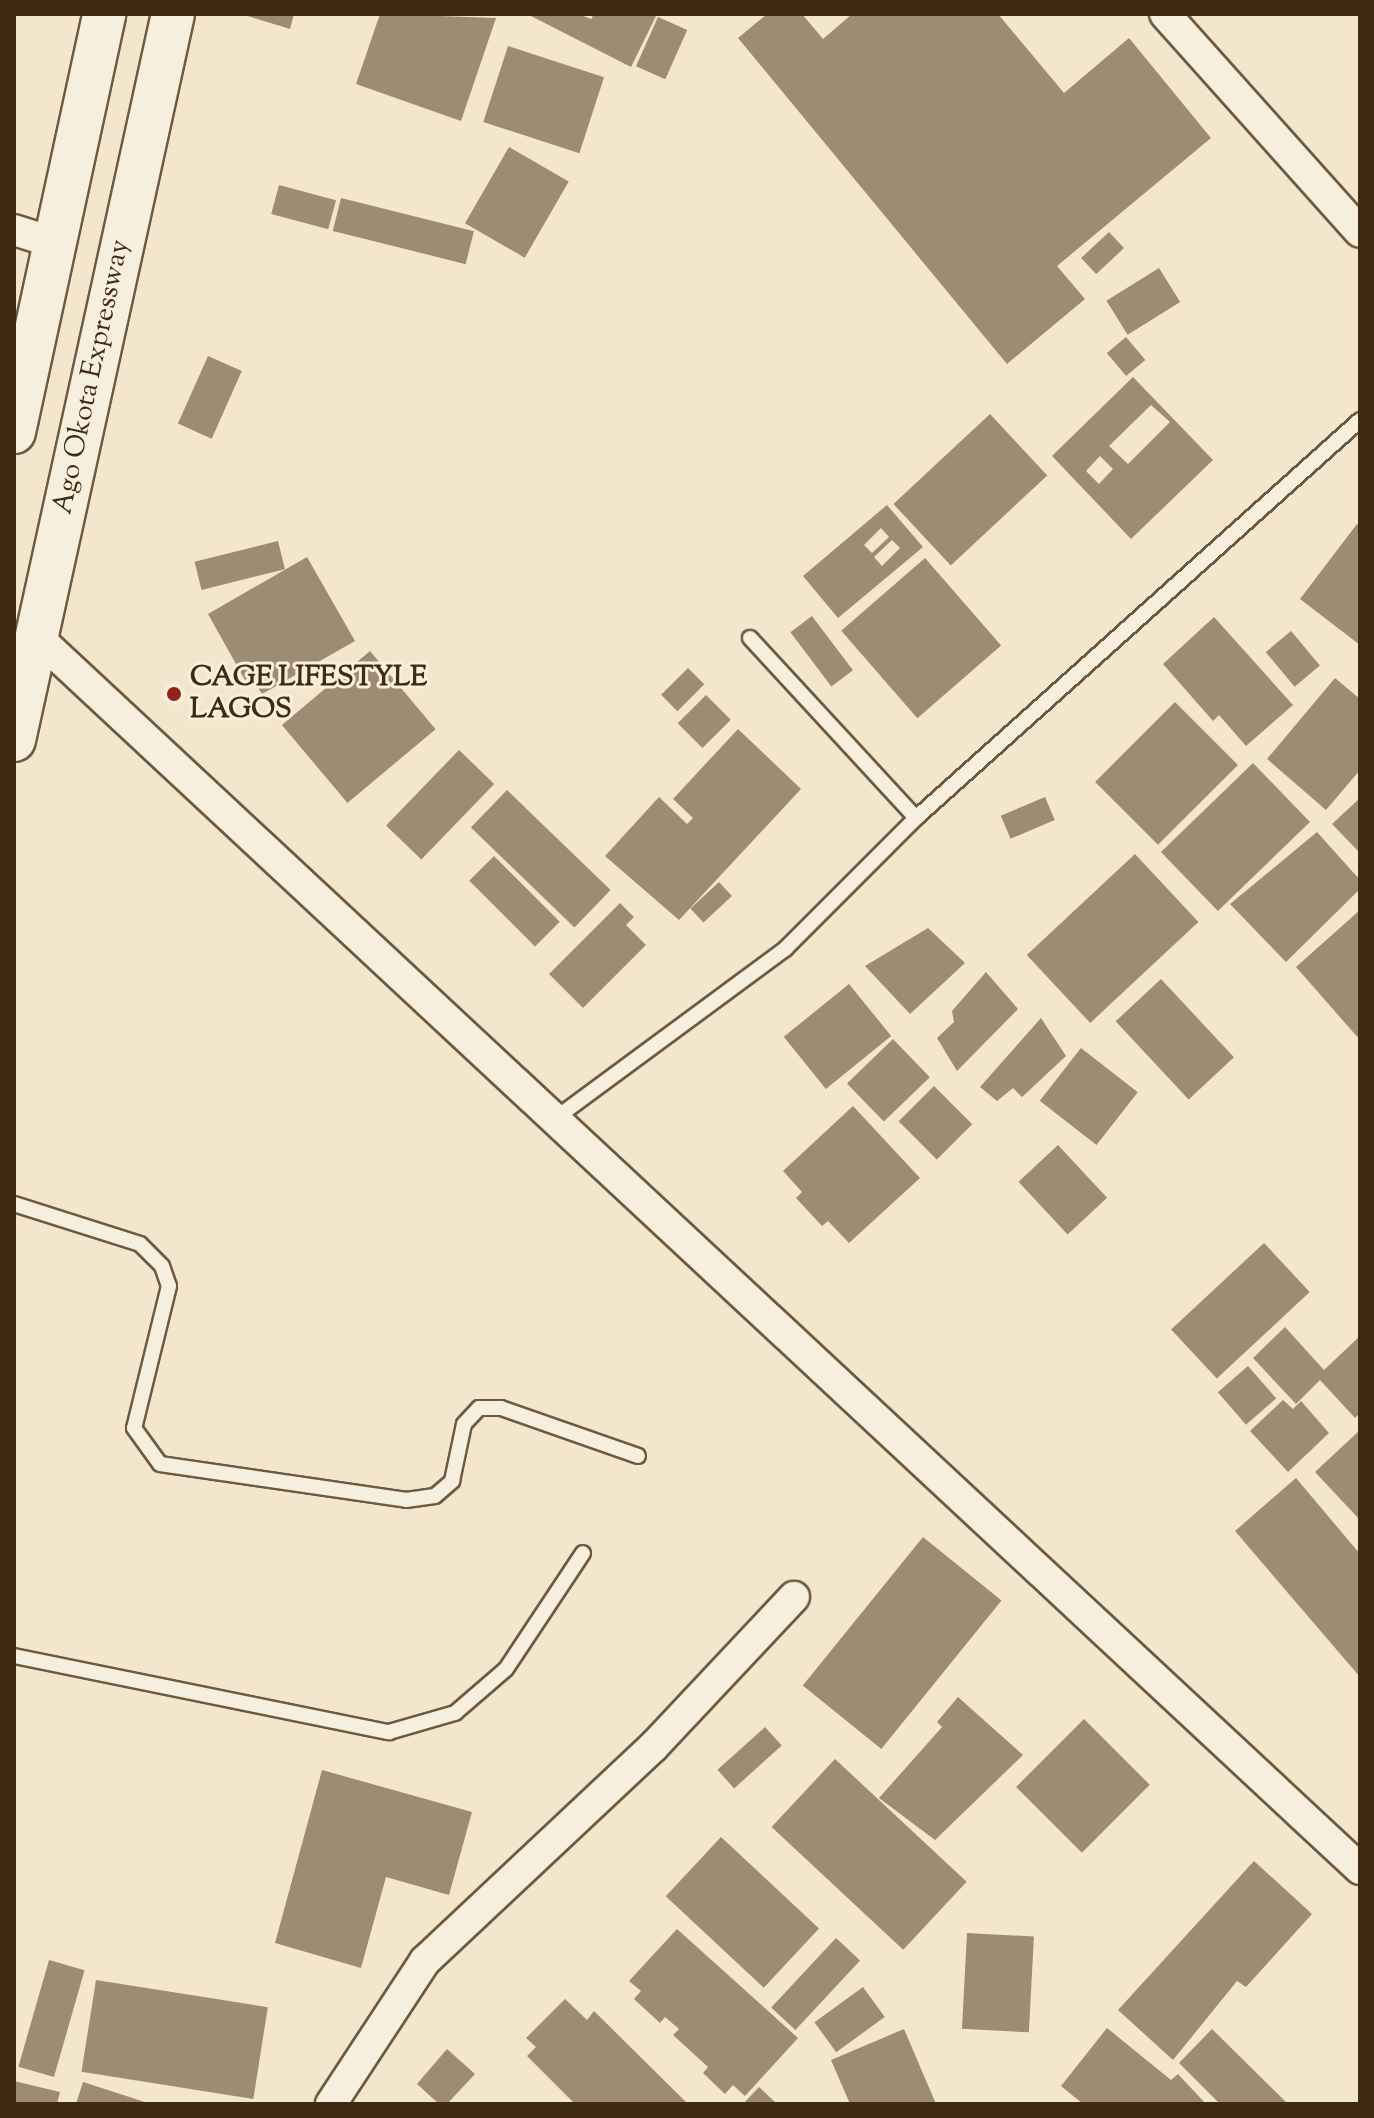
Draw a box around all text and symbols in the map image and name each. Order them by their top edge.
street label: Ago Okota Expressway [46,237,138,517]
place label: CAGE LIFESTYLE LAGOS [190,661,427,727]
marker: CAGE LIFESTYLE LAGOS [165,685,183,703]

